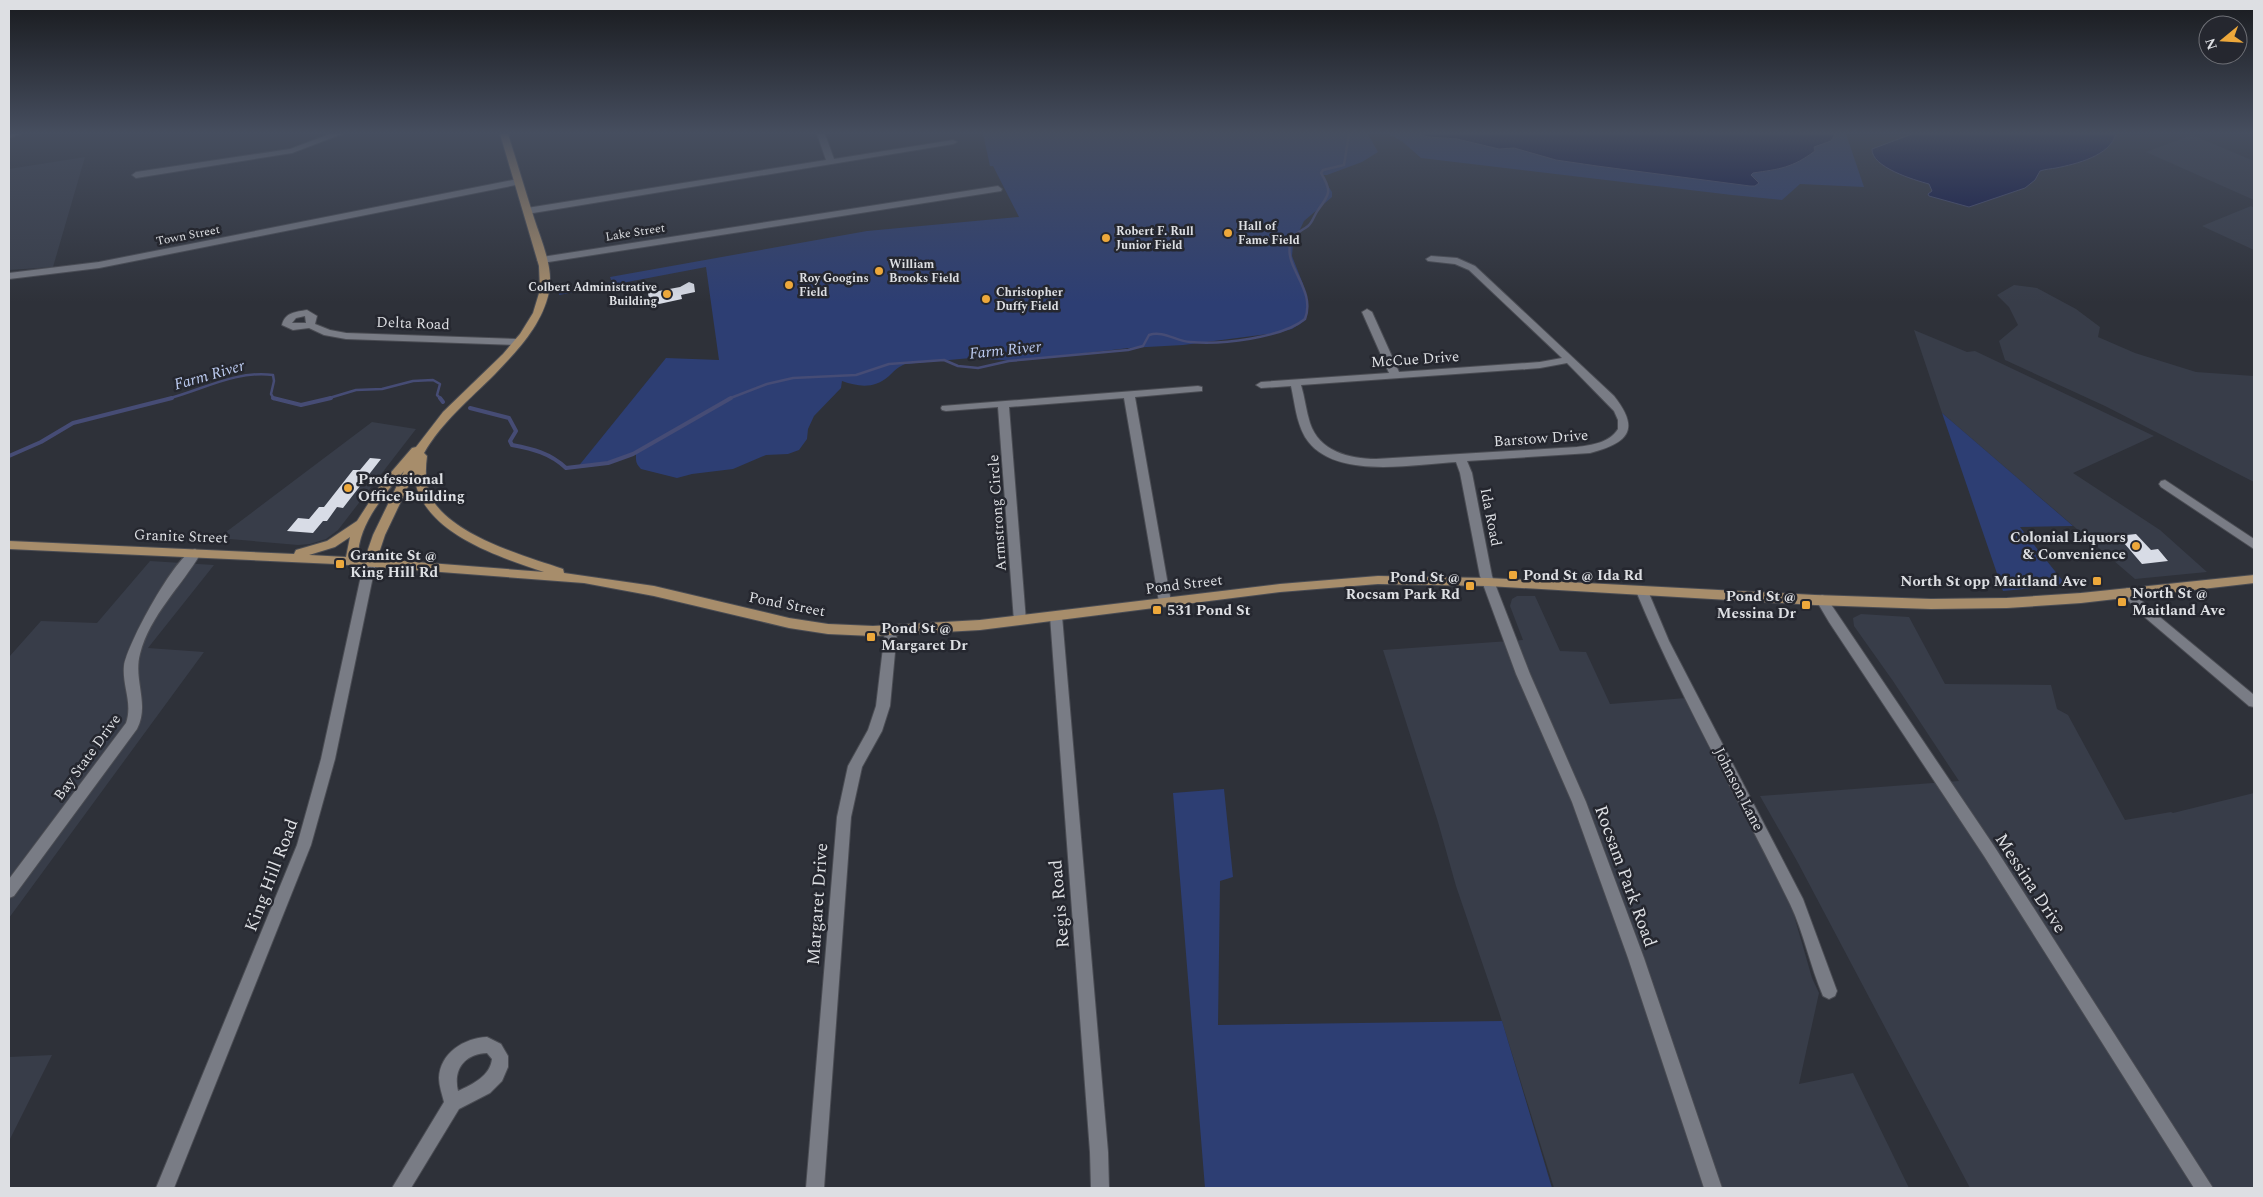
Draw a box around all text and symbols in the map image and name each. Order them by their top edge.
north arrow [2198,15,2248,65]
text: N [2199,35,2223,53]
place label: Hall of Fame Field [1238,217,1300,250]
street label: Lake Street [604,218,666,247]
street label: Town Street [155,220,222,251]
place label: Robert F. Rull Junior Field [1116,222,1194,255]
marker: Hall of Fame Field [1222,227,1234,239]
marker: Robert F. Rull Junior Field [1100,232,1112,244]
place label: William Brooks Field [889,255,960,288]
marker: William Brooks Field [873,265,885,277]
place label: Roy Googins Field [799,269,869,302]
place label: Colbert Administrative Building [528,278,657,311]
marker: Roy Googins Field [783,279,795,291]
place label: Christopher Duffy Field [996,283,1064,316]
marker: Colbert Administrative Building [661,288,673,300]
marker: Christopher Duffy Field [980,293,992,305]
street label: Delta Road [376,311,450,336]
water label: Farm River [968,334,1043,366]
street label: McCue Drive [1370,345,1460,374]
water label: Farm River [171,353,248,396]
street label: Barstow Drive [1493,424,1589,453]
street label: Armstrong Circle [982,454,1013,572]
place label: Professional Office Building [358,468,465,508]
marker: Professional Office Building [342,482,354,494]
street label: Ida Road [1474,486,1507,548]
street label: Granite Street [134,523,228,550]
place label: Colonial Liquors & Convenience [2010,526,2126,566]
marker: Colonial Liquors & Convenience [2130,540,2142,552]
place label: Granite St @ King Hill Rd [350,544,438,584]
marker: Granite St @ King Hill Rd [334,558,346,570]
place label: Pond St @ Ida Rd [1523,564,1643,587]
place label: Pond St @ Rocsam Park Rd [1345,566,1460,606]
street label: Pond Street [1144,568,1224,601]
marker: Pond St @ Ida Rd [1507,569,1519,581]
place label: North St opp Maitland Ave [1900,570,2087,593]
marker: North St opp Maitland Ave [2091,575,2103,587]
marker: Pond St @ Rocsam Park Rd [1464,580,1476,592]
place label: North St @ Maitland Ave [2132,582,2225,622]
place label: Pond St @ Messina Dr [1717,585,1797,625]
street label: Pond Street [747,586,827,623]
marker: North St @ Maitland Ave [2116,596,2128,608]
place label: 531 Pond St [1167,599,1251,622]
marker: Pond St @ Messina Dr [1800,599,1812,611]
marker: 531 Pond St [1151,604,1163,616]
place label: Pond St @ Margaret Dr [881,617,968,657]
marker: Pond St @ Margaret Dr [865,631,877,643]
street label: Bay State Drive [48,709,127,805]
street label: Johnson Lane [1708,743,1769,835]
street label: Rocsam Park Road [1587,802,1664,951]
street label: King Hill Road [238,815,305,936]
street label: Messina Drive [1988,828,2073,939]
street label: Margaret Drive [800,842,835,966]
street label: Regis Road [1042,858,1077,949]

